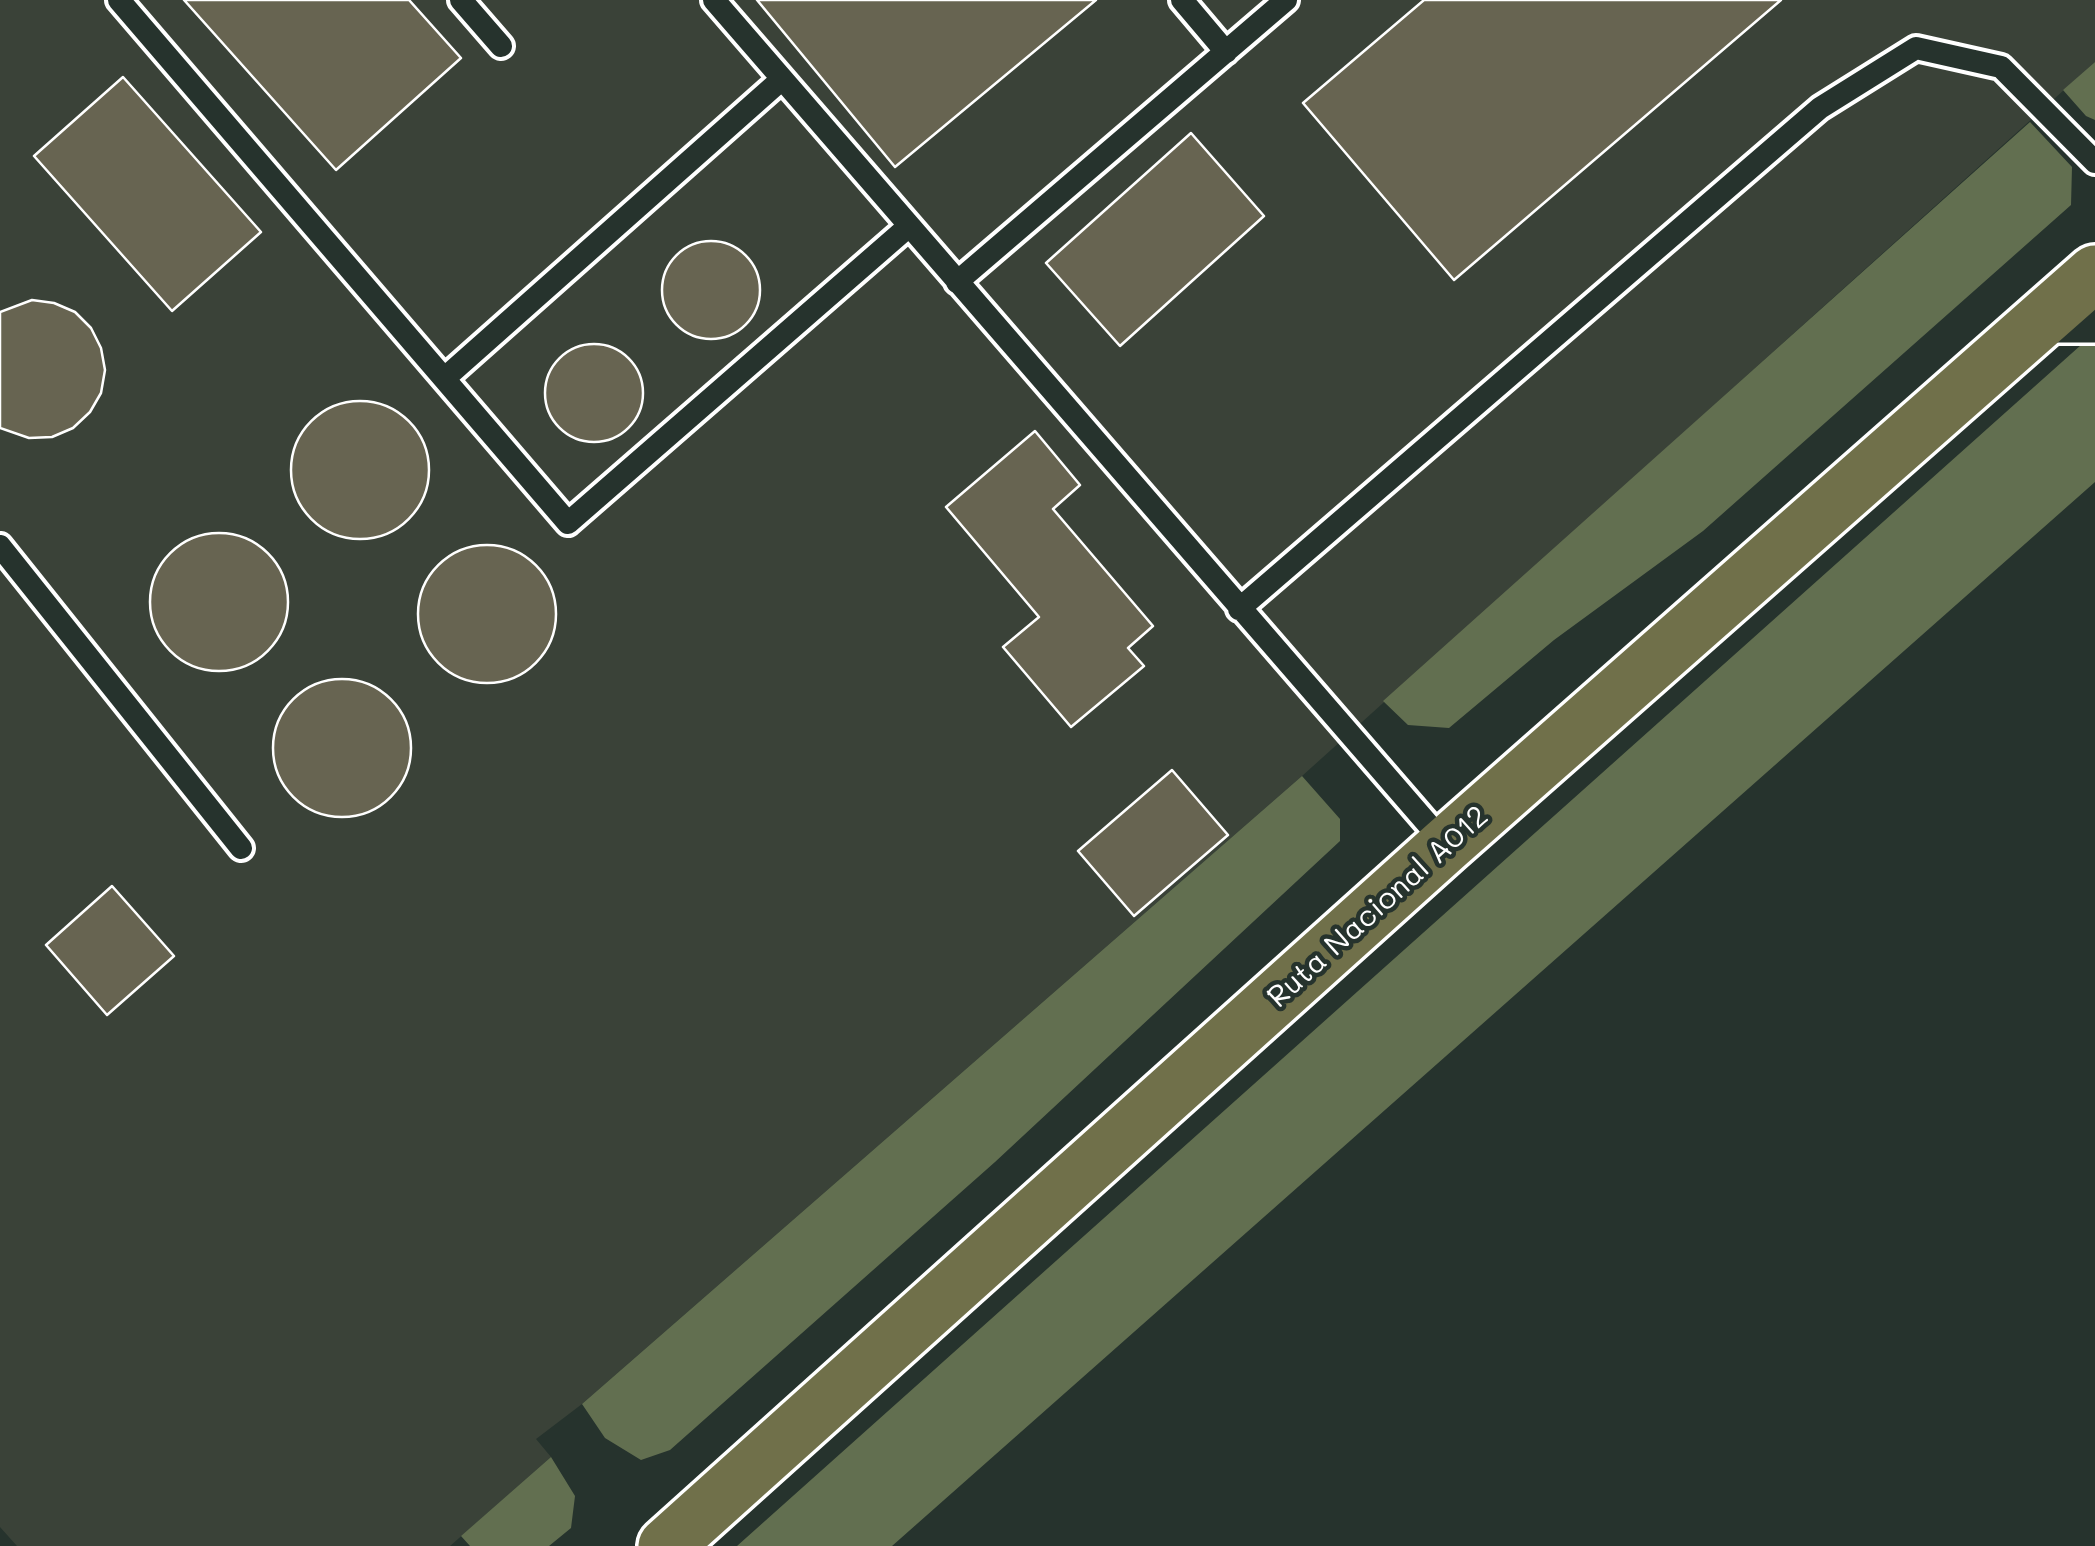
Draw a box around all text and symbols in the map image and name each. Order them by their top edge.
street label: Ruta Nacional A012 [1260,798,1496,1016]

